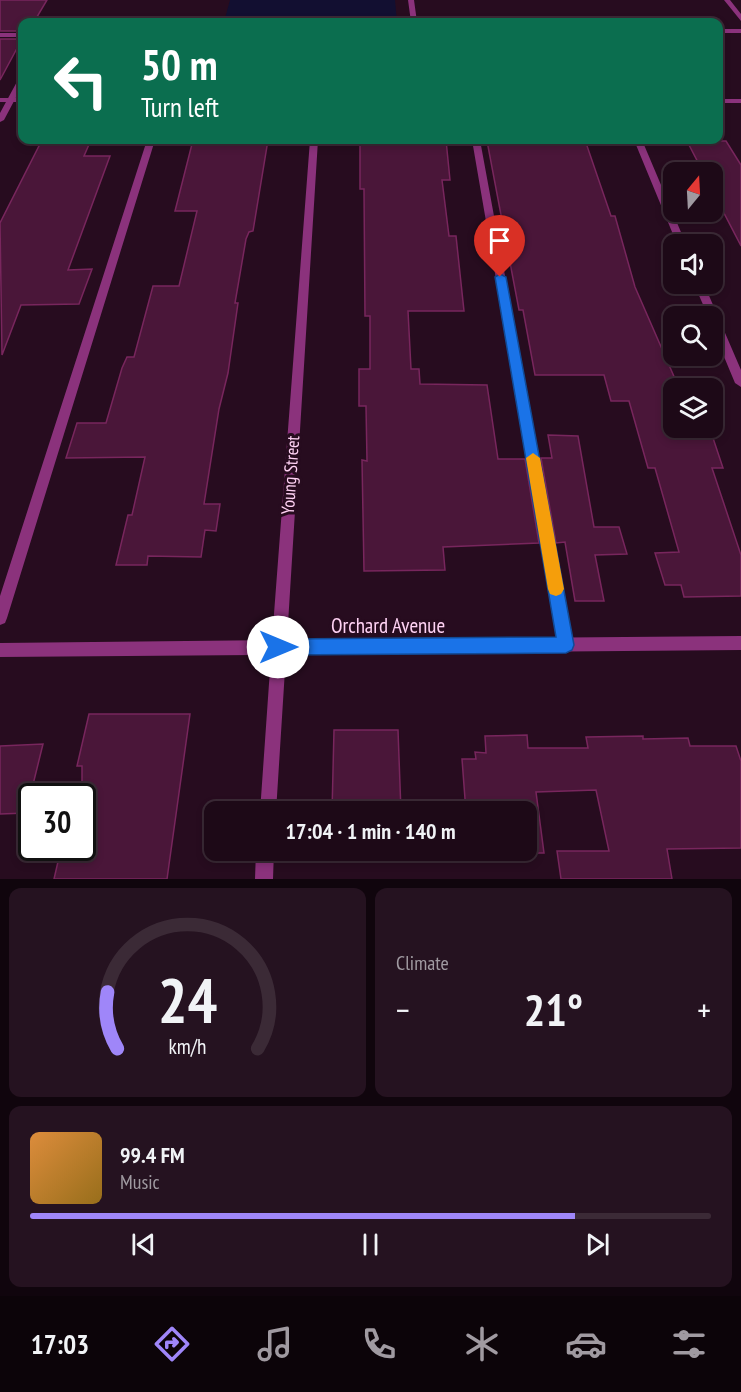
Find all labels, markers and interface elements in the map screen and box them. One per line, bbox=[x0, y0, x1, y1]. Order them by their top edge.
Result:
text: 50 m bbox=[141, 37, 218, 92]
icon: left bbox=[42, 42, 120, 120]
text: Turn left bbox=[141, 90, 219, 124]
north arrow bbox=[663, 162, 723, 222]
map controls bbox=[663, 162, 723, 438]
pin bbox=[474, 215, 525, 277]
icon: arrive bbox=[483, 224, 516, 257]
button: sound bbox=[663, 234, 723, 294]
button: search bbox=[663, 306, 723, 366]
button: layers bbox=[663, 378, 723, 438]
street label: Young Street bbox=[276, 435, 304, 515]
street label: Orchard Avenue bbox=[331, 612, 445, 639]
position arrow bbox=[246, 615, 310, 679]
speed limit sign: 30 bbox=[18, 783, 96, 861]
text: 17:04 · 1 min · 140 m bbox=[285, 817, 456, 845]
text: Climate bbox=[396, 950, 449, 976]
text: 24 bbox=[158, 959, 217, 1040]
text: 21° bbox=[524, 980, 583, 1038]
text: − bbox=[396, 988, 410, 1031]
text: + bbox=[697, 988, 711, 1031]
text: km/h bbox=[168, 1033, 207, 1061]
text: 99.4 FM bbox=[120, 1141, 185, 1169]
text: Music bbox=[120, 1169, 160, 1195]
icon: previous bbox=[127, 1228, 160, 1261]
icon: pause bbox=[354, 1228, 387, 1261]
icon: next bbox=[581, 1228, 614, 1261]
icon: directions bbox=[151, 1323, 193, 1365]
icon: music bbox=[254, 1323, 296, 1365]
icon: phone bbox=[358, 1323, 400, 1365]
icon: climate bbox=[461, 1323, 503, 1365]
icon: car bbox=[565, 1323, 607, 1365]
icon: filters bbox=[668, 1323, 710, 1365]
text: 17:03 bbox=[31, 1327, 89, 1361]

